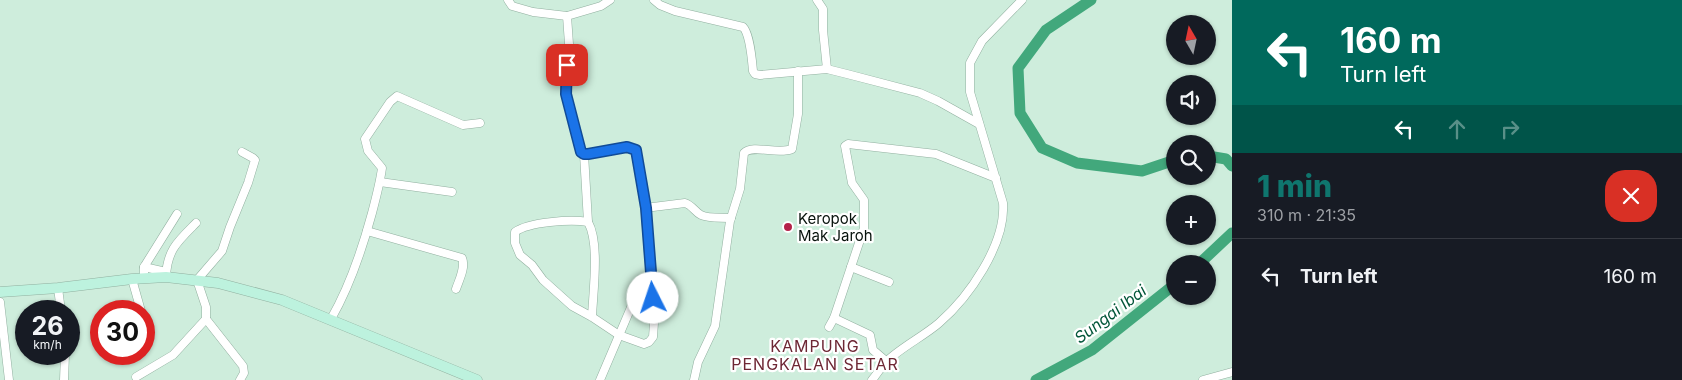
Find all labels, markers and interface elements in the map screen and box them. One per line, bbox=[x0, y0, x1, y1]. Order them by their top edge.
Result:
north arrow bbox=[1166, 15, 1216, 65]
map controls bbox=[1166, 15, 1216, 305]
text: 160 m bbox=[1340, 19, 1442, 61]
icon: left bbox=[1257, 20, 1322, 85]
pin bbox=[546, 44, 588, 86]
icon: arrive bbox=[553, 51, 581, 79]
text: Turn left bbox=[1340, 61, 1426, 87]
button: sound bbox=[1166, 75, 1216, 125]
icon: left bbox=[1390, 115, 1418, 143]
icon: ahead bbox=[1443, 115, 1471, 143]
icon: right bbox=[1496, 115, 1524, 143]
button: search bbox=[1166, 135, 1216, 185]
text: 1 min bbox=[1257, 168, 1332, 204]
button: close bbox=[1605, 170, 1657, 222]
button: + bbox=[1166, 195, 1216, 245]
text: 310 m · 21:35 bbox=[1257, 205, 1356, 225]
place label: Keropok Mak Jaroh bbox=[798, 209, 873, 245]
marker: Keropok Mak Jaroh bbox=[782, 221, 794, 233]
button: − bbox=[1166, 255, 1216, 305]
icon: left bbox=[1257, 262, 1285, 290]
text: Turn left bbox=[1300, 265, 1378, 288]
text: 160 m bbox=[1604, 265, 1657, 288]
position arrow bbox=[626, 271, 678, 323]
water label: Sungai Ibai bbox=[1070, 280, 1151, 348]
speed limit sign: 30 bbox=[90, 300, 155, 365]
text: 26 bbox=[32, 311, 63, 341]
district label: KAMPUNG PENGKALAN SETAR bbox=[731, 336, 899, 374]
text: km/h bbox=[33, 337, 62, 352]

